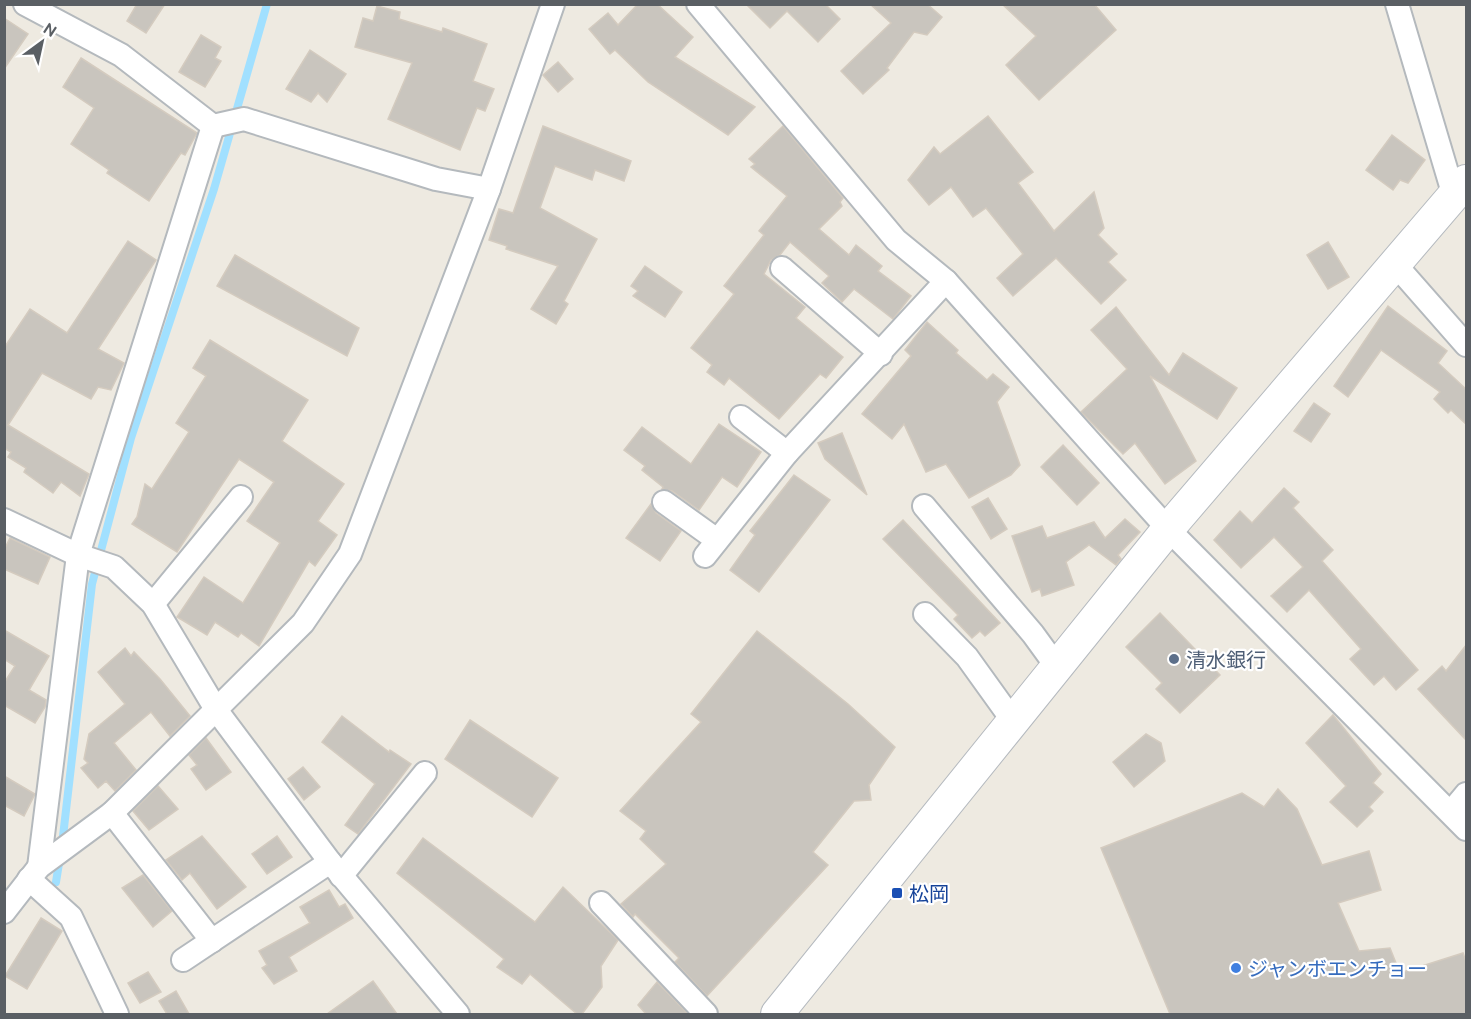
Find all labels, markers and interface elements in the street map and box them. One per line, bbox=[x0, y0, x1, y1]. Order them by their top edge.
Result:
north arrow bbox=[12, 12, 72, 72]
text: N bbox=[40, 19, 60, 40]
place label: 清水銀行 bbox=[1186, 648, 1266, 671]
marker: 清水銀行 bbox=[1167, 652, 1181, 666]
place label: 松岡 bbox=[909, 882, 949, 905]
marker: 松岡 bbox=[890, 886, 904, 900]
place label: ジャンボエンチョー bbox=[1248, 957, 1427, 980]
marker: ジャンボエンチョー bbox=[1229, 961, 1243, 975]

